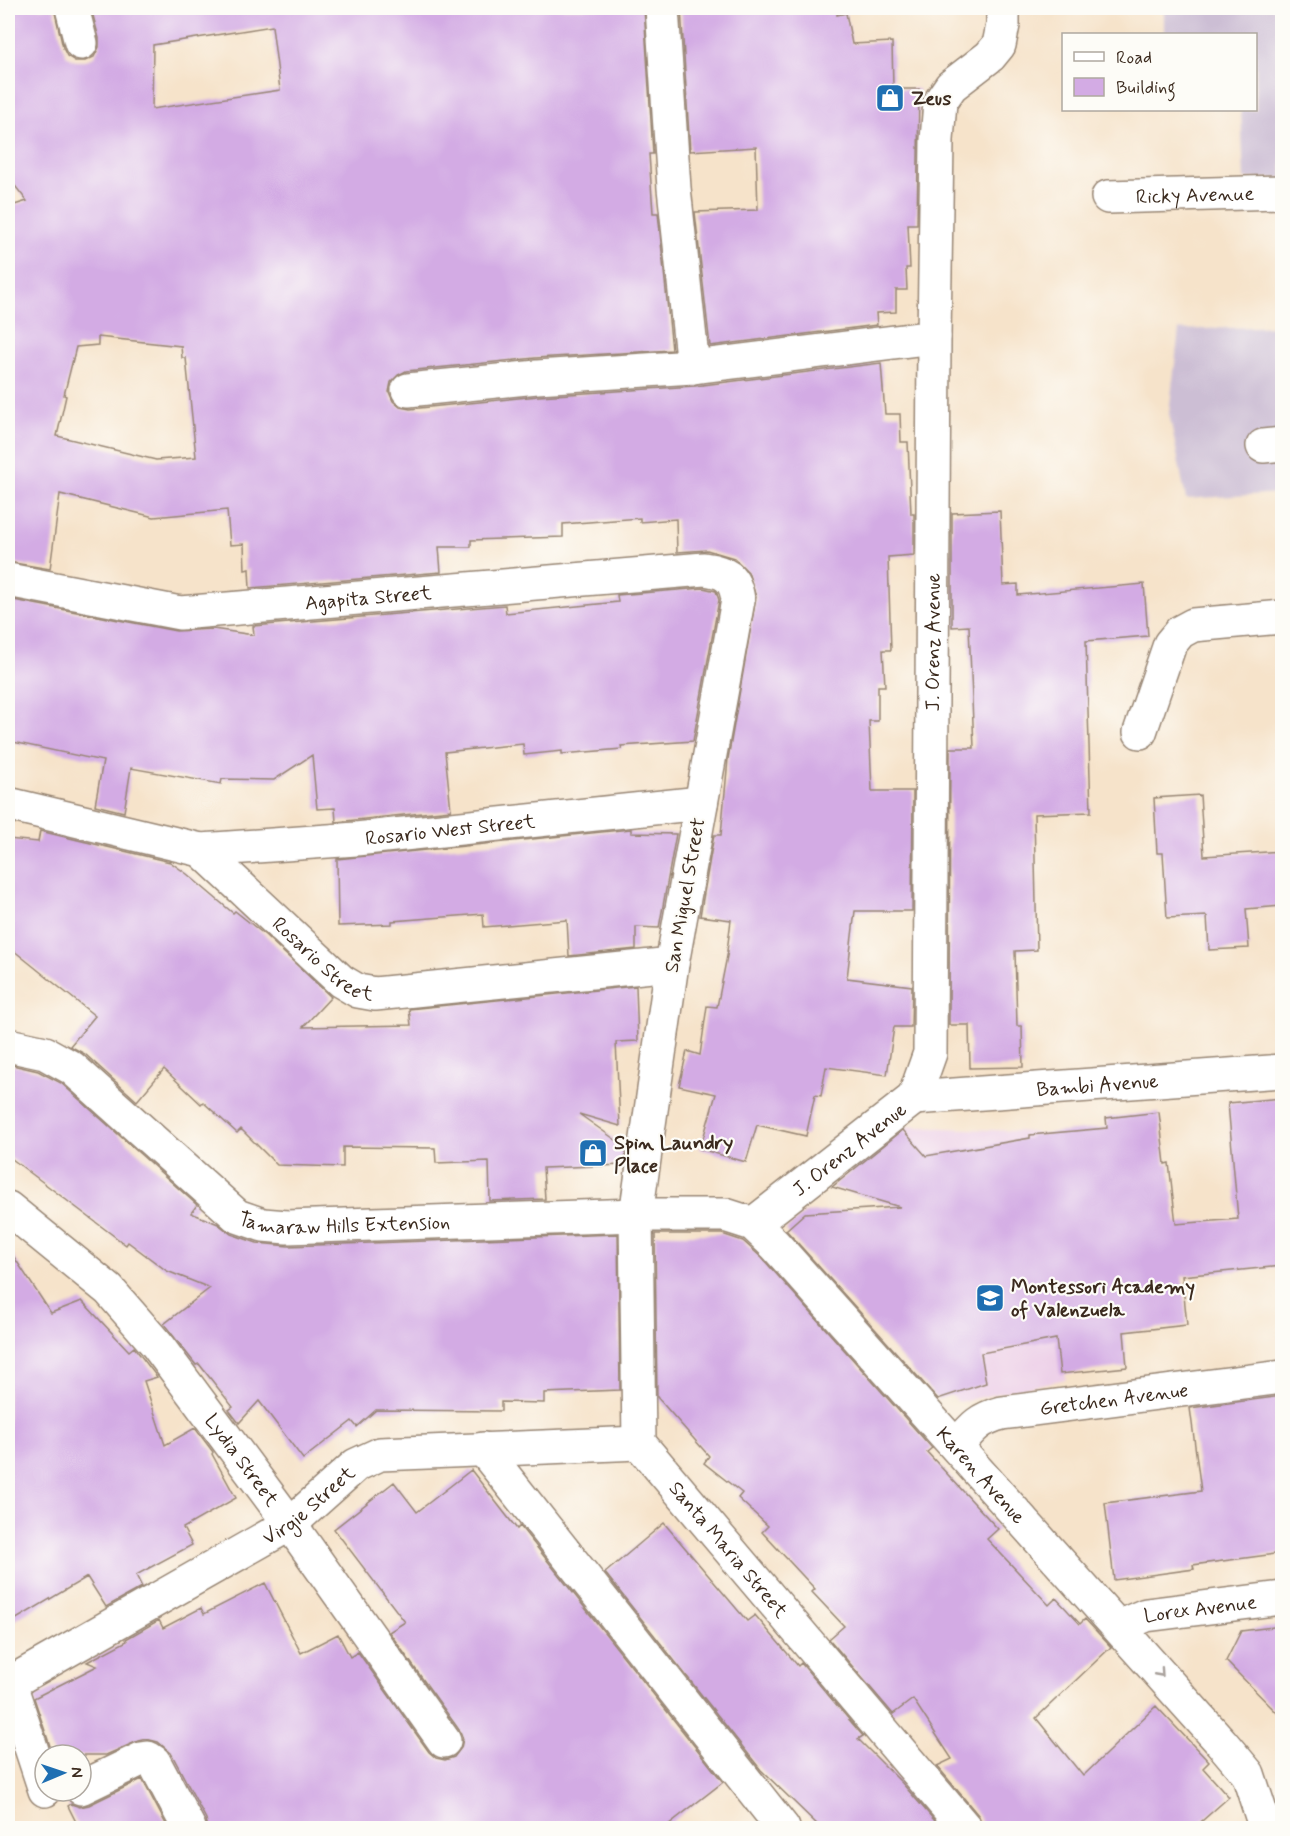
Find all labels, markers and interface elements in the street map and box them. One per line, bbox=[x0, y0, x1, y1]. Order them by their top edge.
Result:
legend bbox=[1062, 33, 1257, 111]
text: Road bbox=[1116, 46, 1152, 70]
text: Building bbox=[1116, 76, 1176, 102]
shop icon: Zeus bbox=[874, 82, 906, 114]
place label: Zeus bbox=[911, 86, 951, 113]
street label: Ricky Avenue bbox=[1135, 181, 1255, 211]
street label: J. Orenz Avenue bbox=[920, 573, 948, 711]
street label: Agapita Street bbox=[304, 580, 433, 617]
street label: Rosario West Street bbox=[364, 808, 537, 853]
street label: San Miguel Street bbox=[659, 816, 712, 975]
street label: Rosario Street bbox=[266, 911, 375, 1008]
street label: Bambi Avenue bbox=[1036, 1068, 1160, 1104]
street label: J. Orenz Avenue bbox=[787, 1097, 913, 1203]
place label: Spin Laundry Place bbox=[614, 1130, 733, 1180]
shop icon: Spin Laundry Place bbox=[577, 1137, 609, 1169]
street label: Tamaraw Hills Extension bbox=[234, 1205, 451, 1242]
place label: Montessori Academy of Valenzuela bbox=[1011, 1274, 1195, 1324]
school or university icon: Montessori Academy of Valenzuela bbox=[974, 1282, 1006, 1314]
street label: Gretchen Avenue bbox=[1038, 1377, 1190, 1423]
street label: Lydia Street bbox=[198, 1409, 285, 1513]
street label: Karen Avenue bbox=[929, 1421, 1031, 1530]
street label: Virgie Street bbox=[258, 1460, 362, 1552]
street label: Santa Maria Street bbox=[662, 1476, 794, 1625]
street label: Lorex Avenue bbox=[1142, 1589, 1258, 1630]
one-way arrow bbox=[1153, 1667, 1164, 1677]
north arrow bbox=[33, 1743, 93, 1803]
text: N bbox=[66, 1767, 87, 1778]

